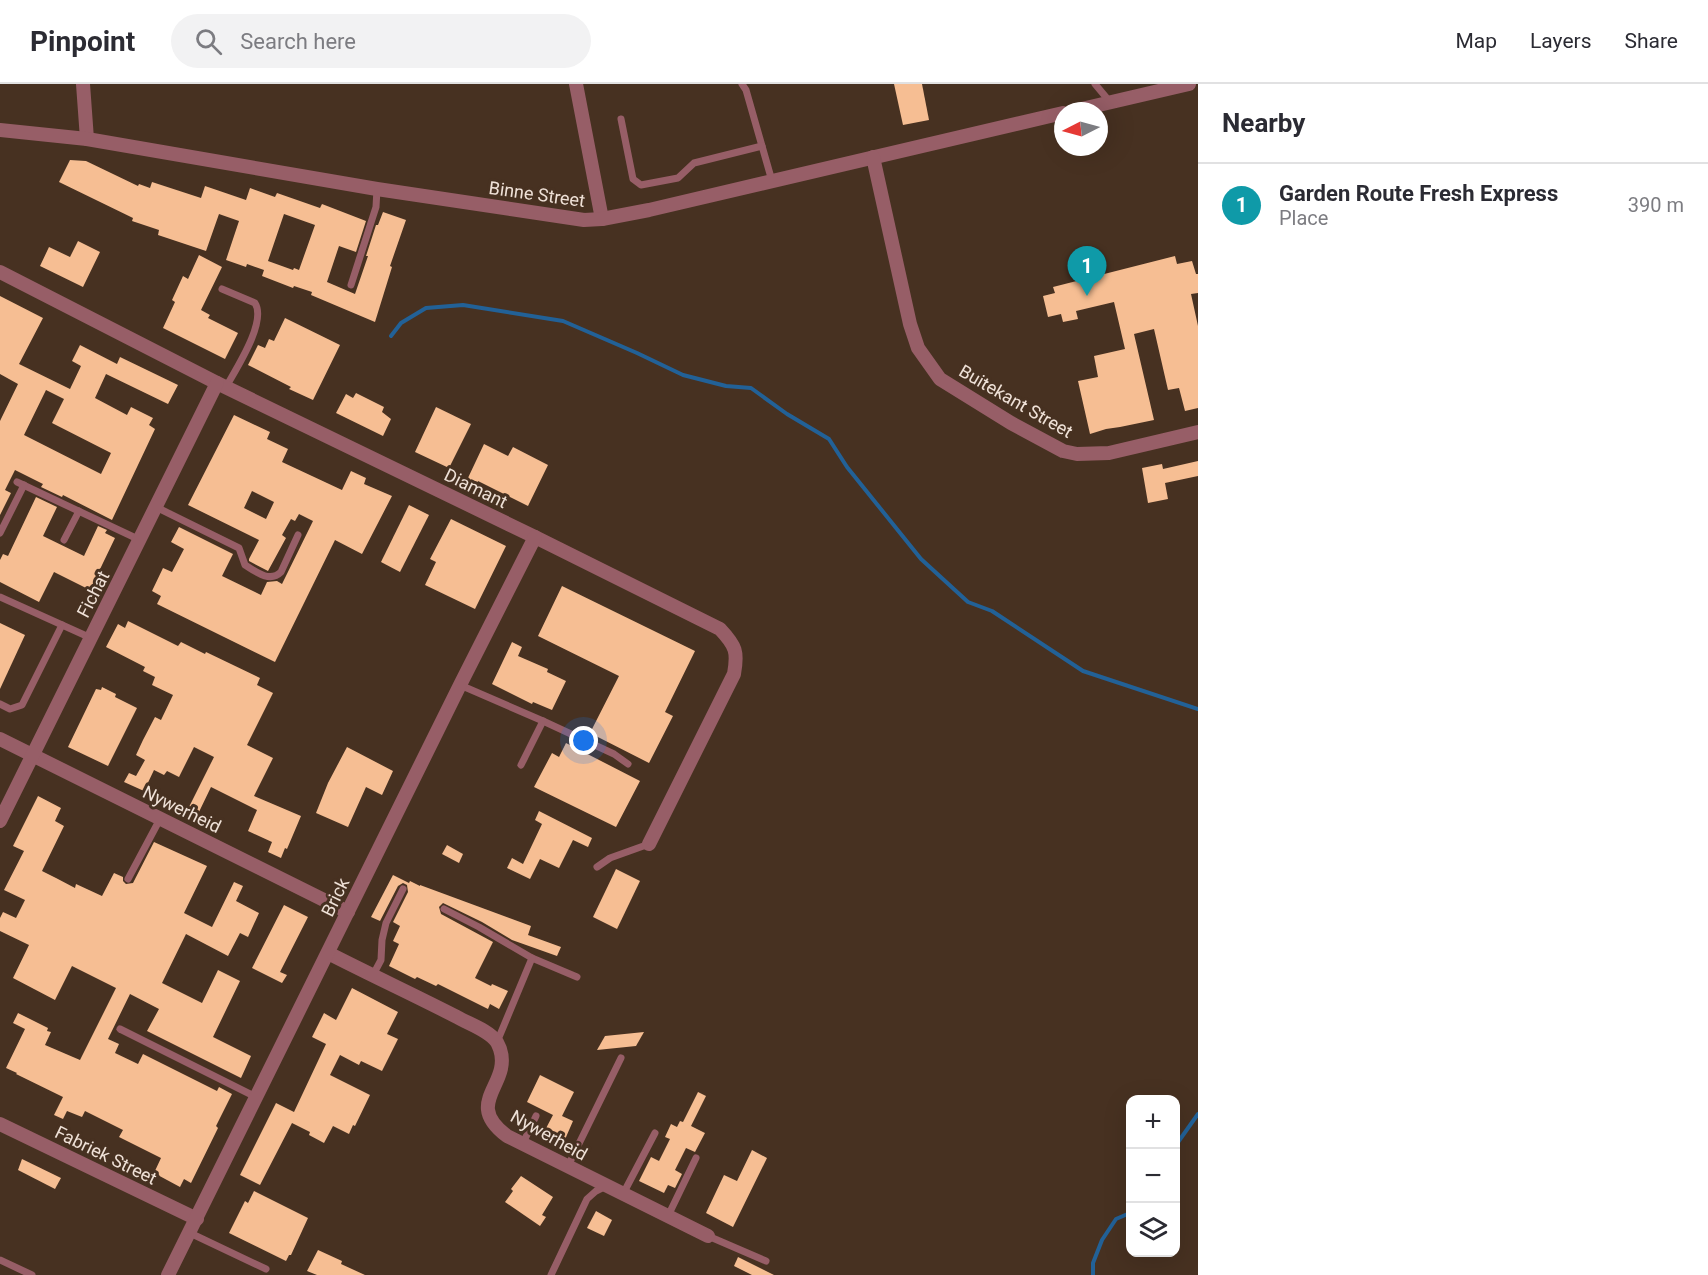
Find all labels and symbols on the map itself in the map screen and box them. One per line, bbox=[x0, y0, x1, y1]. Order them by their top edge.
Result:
north arrow bbox=[1054, 102, 1108, 156]
street label: Binne Street bbox=[488, 177, 587, 211]
pin: 1 bbox=[1068, 246, 1106, 296]
street label: Buitekant Street bbox=[955, 360, 1077, 442]
street label: Diamant bbox=[441, 464, 511, 512]
street label: Fichat bbox=[72, 567, 114, 621]
your location bbox=[569, 726, 598, 755]
street label: Nywerheid bbox=[139, 781, 225, 837]
street label: Brick bbox=[317, 874, 354, 920]
street label: Nywerheid bbox=[507, 1105, 591, 1165]
street label: Fabriek Street bbox=[52, 1121, 160, 1189]

